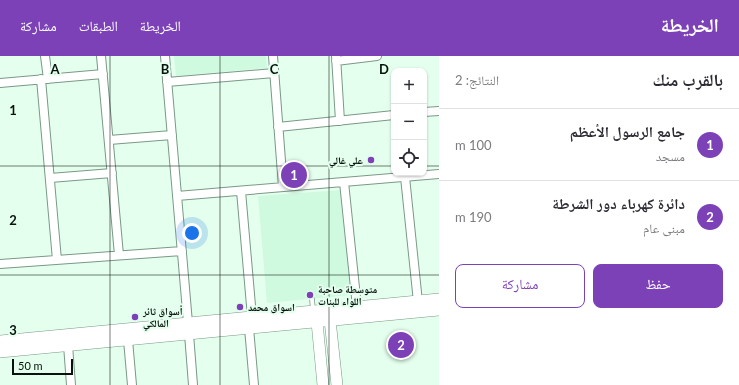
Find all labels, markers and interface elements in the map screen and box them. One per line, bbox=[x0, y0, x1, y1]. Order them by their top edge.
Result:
text: الخريطة bbox=[661, 13, 719, 36]
text: مشاركة bbox=[20, 17, 57, 34]
text: الطبقات bbox=[79, 17, 118, 34]
text: الخريطة bbox=[140, 17, 181, 34]
text: A bbox=[49, 61, 60, 77]
text: B bbox=[161, 61, 170, 77]
text: C bbox=[270, 61, 279, 77]
text: D bbox=[379, 61, 389, 77]
map controls bbox=[391, 68, 427, 176]
button: + bbox=[391, 68, 427, 104]
text: بالقرب منك bbox=[653, 69, 723, 90]
text: النتائج: 2 bbox=[455, 72, 499, 88]
text: 1 bbox=[9, 102, 17, 118]
button: − bbox=[391, 104, 427, 140]
text: جامع الرسول الأعظم bbox=[570, 122, 685, 140]
text: 100 m bbox=[455, 137, 492, 153]
text: 1 bbox=[706, 137, 714, 153]
button: locate bbox=[391, 140, 427, 176]
text: مسجد bbox=[656, 148, 685, 164]
place label: علي غالي bbox=[329, 154, 363, 168]
marker: علي غالي bbox=[366, 155, 376, 165]
pin: 1 bbox=[281, 160, 307, 190]
text: دائرة كهرباء دور الشرطة bbox=[552, 194, 685, 212]
text: 190 m bbox=[455, 209, 492, 225]
text: 2 bbox=[706, 209, 714, 225]
text: 2 bbox=[9, 212, 17, 228]
text: مبنى عام bbox=[643, 220, 685, 236]
your location bbox=[182, 223, 202, 243]
button: مشاركة bbox=[455, 264, 585, 308]
button: حفظ bbox=[593, 264, 723, 308]
place label: متوسطة صاحبة اللواء للبنات bbox=[318, 283, 378, 308]
marker: متوسطة صاحبة اللواء للبنات bbox=[305, 290, 315, 300]
place label: اسواق محمد bbox=[248, 301, 295, 314]
marker: اسواق محمد bbox=[235, 302, 245, 312]
place label: أسواق ثائر المالكي bbox=[142, 305, 183, 331]
marker: أسواق ثائر المالكي bbox=[130, 312, 140, 322]
text: 3 bbox=[9, 322, 17, 338]
pin: 2 bbox=[388, 330, 414, 360]
scale bar bbox=[12, 357, 73, 376]
text: 50 m bbox=[18, 359, 43, 372]

